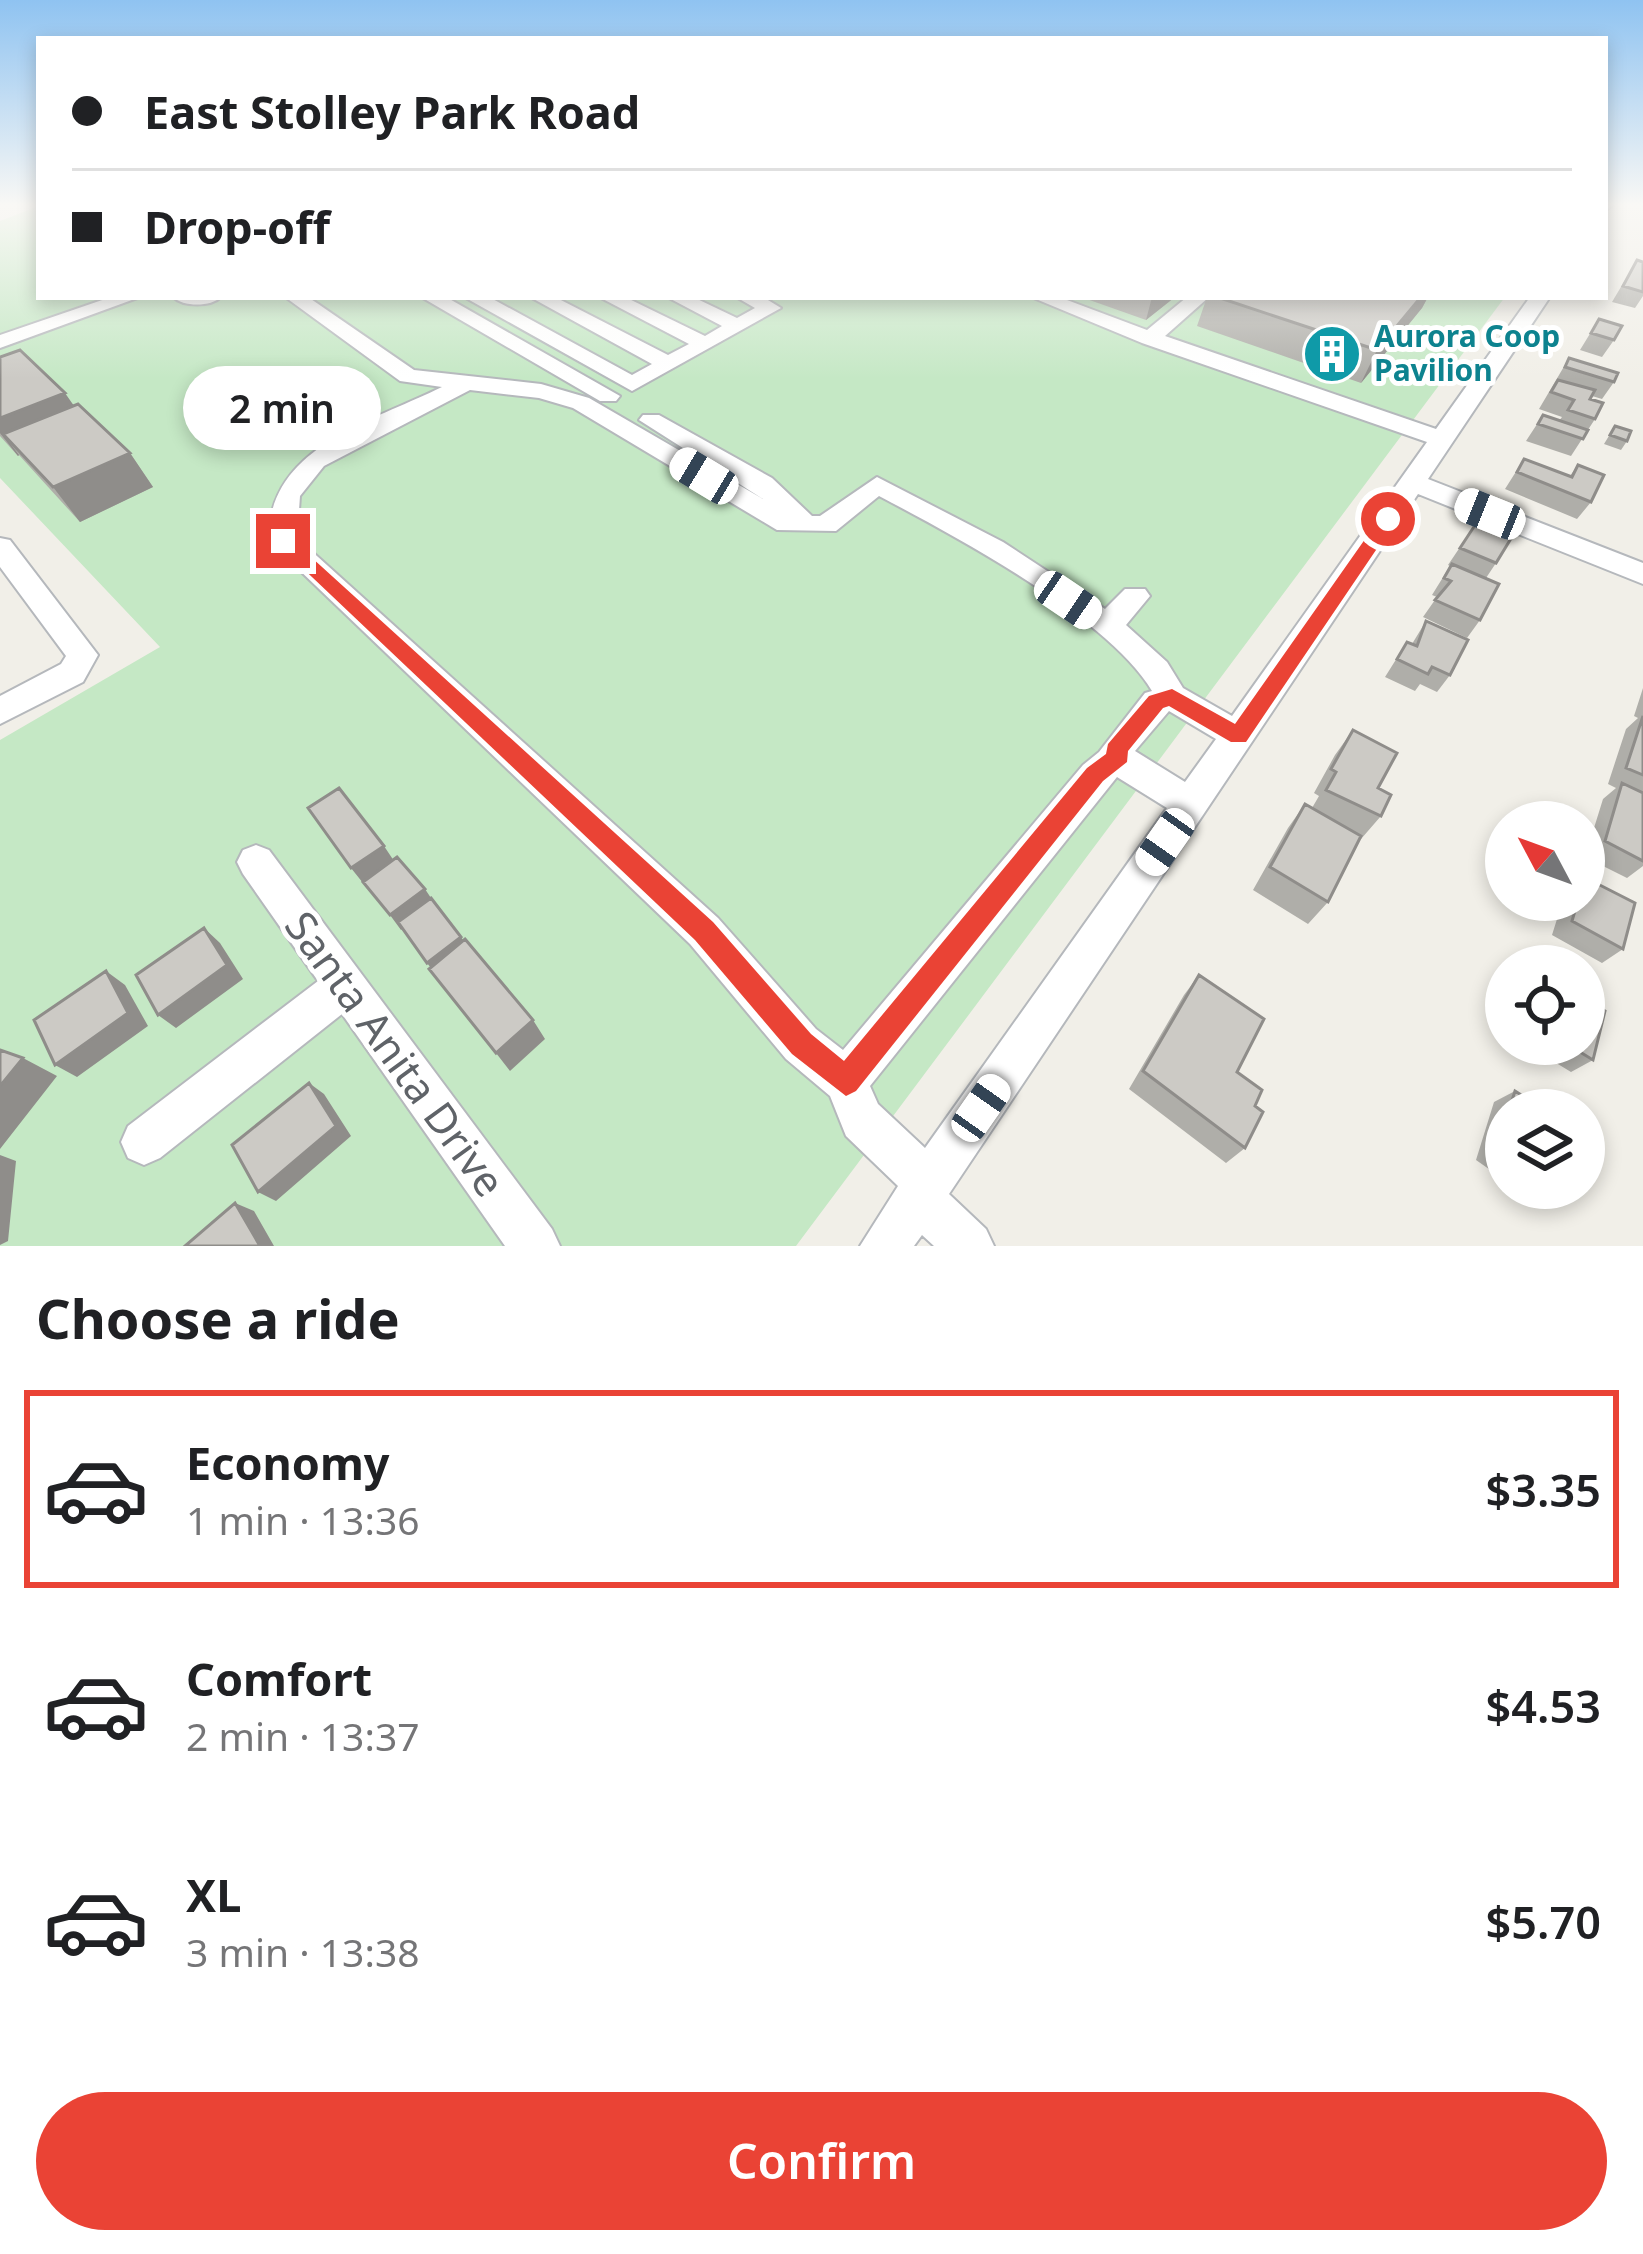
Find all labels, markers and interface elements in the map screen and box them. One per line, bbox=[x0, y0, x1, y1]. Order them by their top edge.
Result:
text: East Stolley Park Road bbox=[144, 81, 640, 142]
text: Drop-off bbox=[144, 196, 330, 257]
place label: Aurora Coop Pavilion bbox=[1374, 315, 1560, 390]
building icon: Aurora Coop Pavilion bbox=[1301, 323, 1363, 385]
callout: 2 min bbox=[184, 367, 382, 451]
text: 2 min bbox=[229, 381, 335, 434]
car bbox=[664, 442, 744, 510]
car bbox=[1450, 484, 1530, 544]
route start bbox=[1361, 492, 1415, 546]
route end bbox=[256, 514, 310, 568]
car bbox=[1028, 565, 1108, 635]
north arrow bbox=[1485, 801, 1605, 921]
map controls bbox=[1485, 801, 1605, 1209]
car bbox=[1130, 802, 1200, 882]
street label: Santa Anita Drive bbox=[273, 899, 519, 1207]
button: locate bbox=[1485, 945, 1605, 1065]
car bbox=[946, 1068, 1016, 1148]
button: layers bbox=[1485, 1089, 1605, 1209]
text: Choose a ride bbox=[36, 1281, 400, 1355]
text: Economy bbox=[186, 1432, 390, 1493]
icon: car bbox=[42, 1435, 150, 1543]
text: $3.35 bbox=[1486, 1459, 1601, 1520]
text: 1 min · 13:36 bbox=[186, 1493, 420, 1546]
text: Comfort bbox=[186, 1648, 372, 1709]
icon: car bbox=[42, 1651, 150, 1759]
text: $4.53 bbox=[1486, 1675, 1601, 1736]
text: 2 min · 13:37 bbox=[186, 1709, 420, 1762]
text: XL bbox=[186, 1864, 241, 1925]
icon: car bbox=[42, 1867, 150, 1975]
text: $5.70 bbox=[1486, 1891, 1601, 1952]
text: 3 min · 13:38 bbox=[186, 1925, 420, 1978]
button: Confirm bbox=[36, 2092, 1607, 2230]

